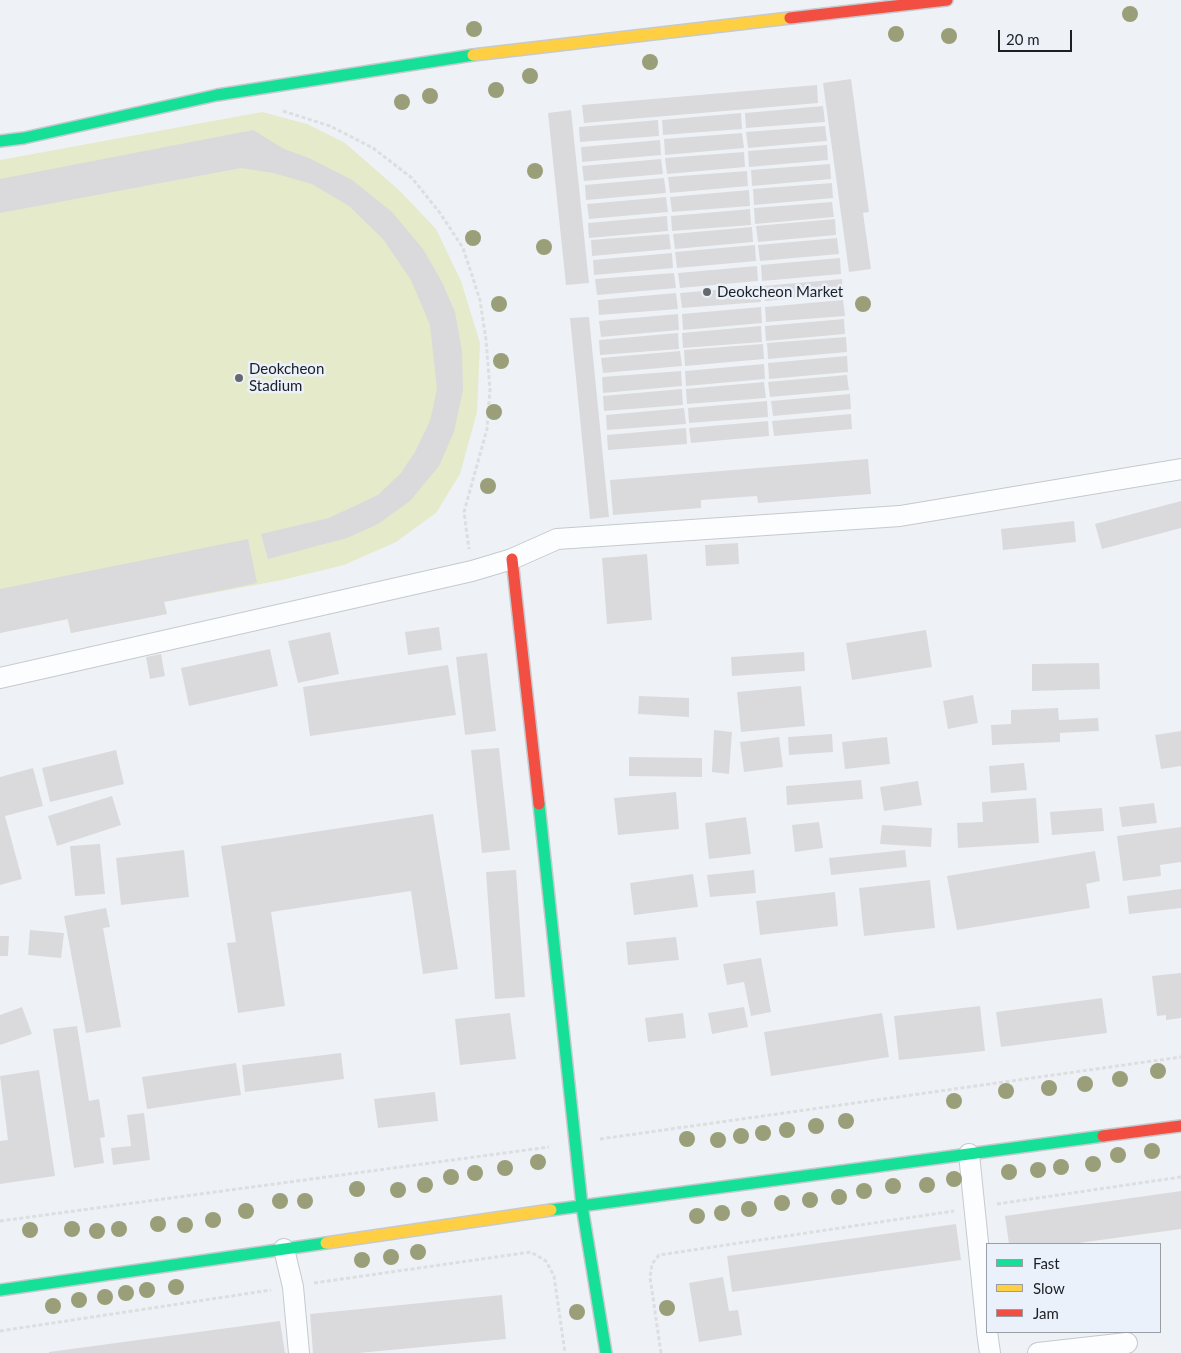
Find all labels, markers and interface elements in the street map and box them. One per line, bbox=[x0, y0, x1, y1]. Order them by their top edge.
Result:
scale bar bbox=[1001, 20, 1075, 52]
text: 20 m bbox=[1006, 30, 1040, 48]
place label: Deokcheon Market bbox=[717, 283, 843, 301]
marker: Deokcheon Market bbox=[701, 286, 713, 298]
place label: Deokcheon Stadium bbox=[249, 360, 324, 395]
marker: Deokcheon Stadium bbox=[233, 372, 245, 384]
legend bbox=[986, 1243, 1161, 1333]
text: Fast bbox=[1033, 1254, 1060, 1272]
text: Slow bbox=[1033, 1279, 1065, 1297]
text: Jam bbox=[1033, 1304, 1059, 1322]

